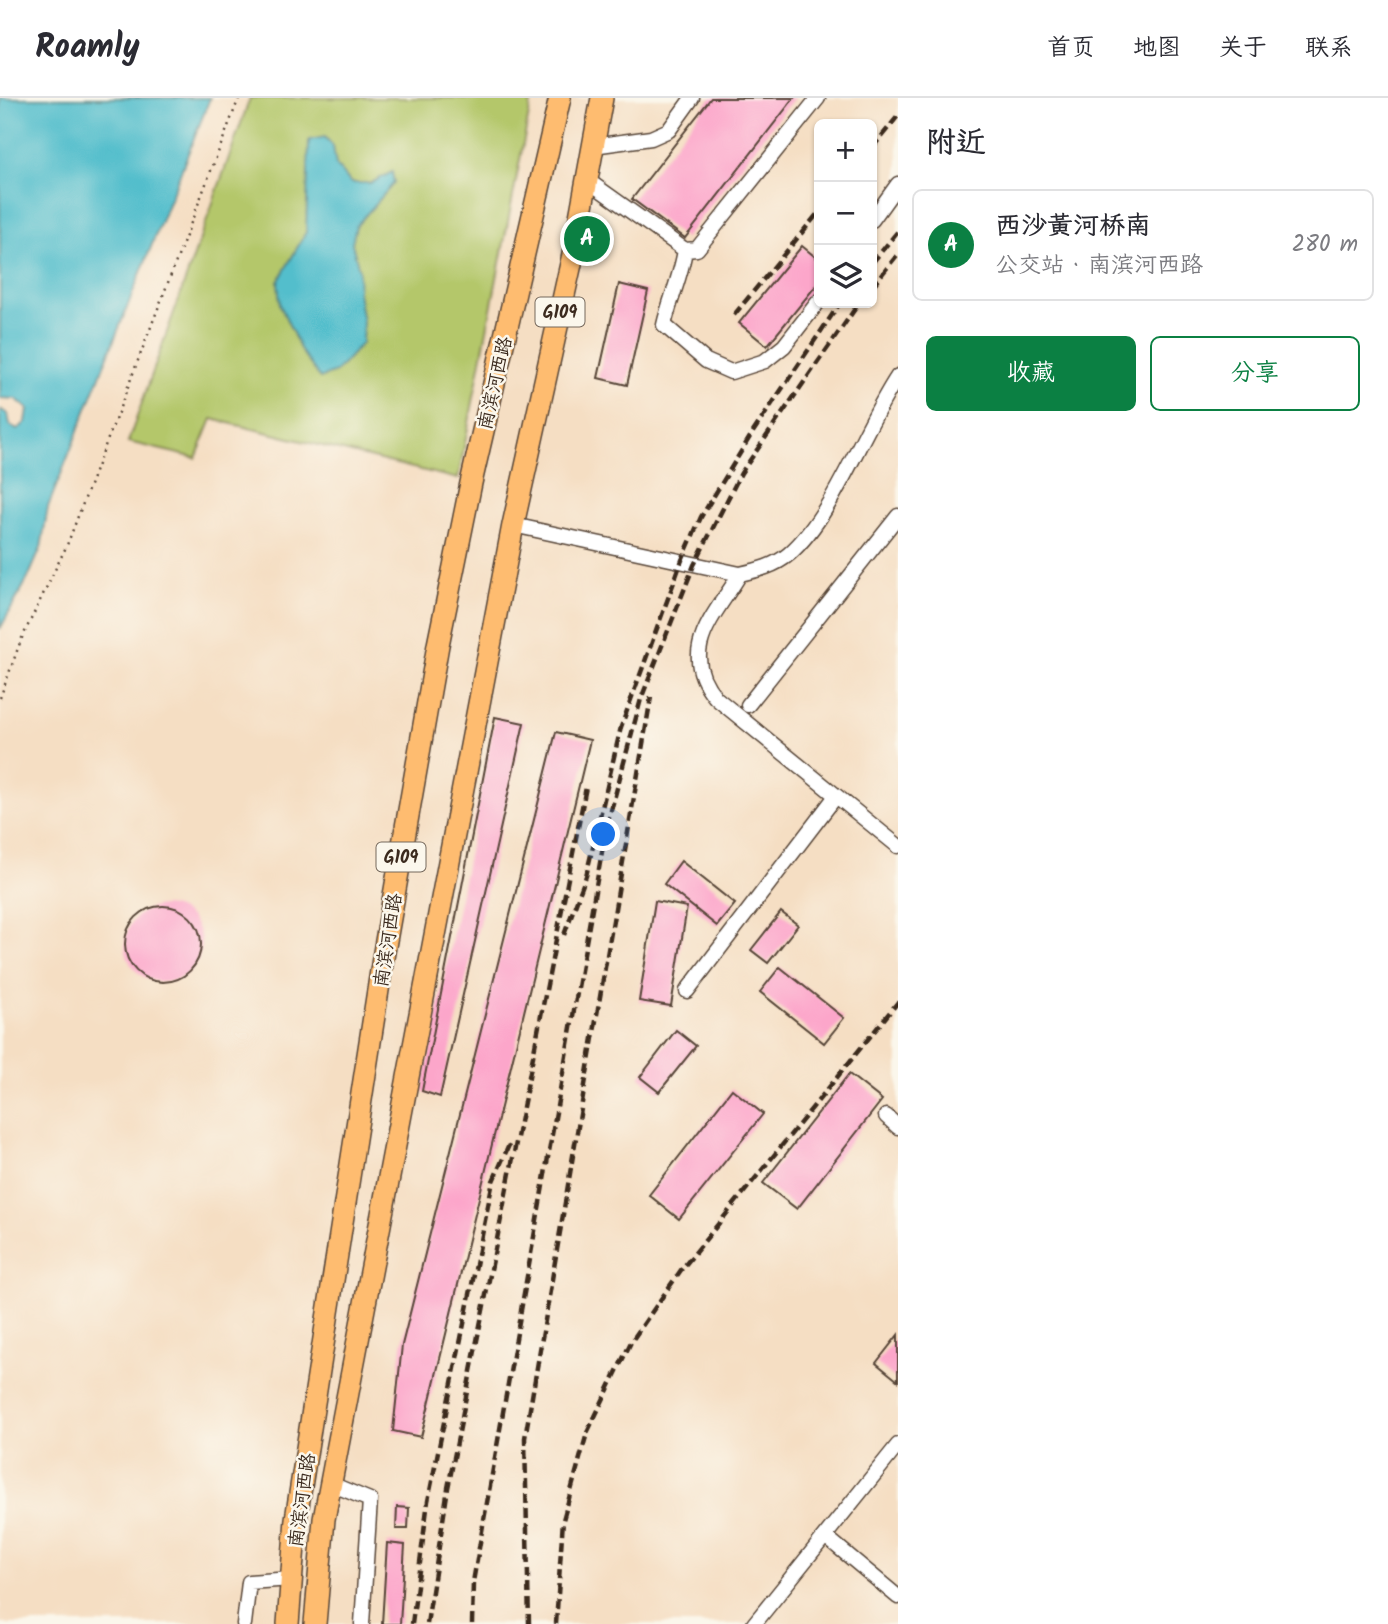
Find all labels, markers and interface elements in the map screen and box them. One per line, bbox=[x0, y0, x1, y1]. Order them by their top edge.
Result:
text: Roamly bbox=[35, 22, 140, 75]
text: 首页 bbox=[1047, 29, 1095, 68]
text: 地图 bbox=[1133, 29, 1181, 68]
text: 关于 bbox=[1219, 29, 1267, 68]
text: 联系 bbox=[1305, 29, 1353, 68]
map controls bbox=[814, 119, 877, 308]
button: + bbox=[814, 119, 877, 182]
text: 附近 bbox=[926, 120, 986, 168]
button: − bbox=[814, 182, 877, 245]
text: 西沙黄河桥南 bbox=[995, 206, 1151, 248]
pin: A bbox=[564, 213, 610, 265]
text: A bbox=[944, 227, 958, 263]
text: 280 m bbox=[1292, 227, 1358, 263]
button: layers bbox=[814, 245, 877, 308]
text: 公交站 · 南滨河西路 bbox=[995, 248, 1203, 284]
road number: G109 bbox=[536, 298, 584, 327]
street label: 南滨河西路 bbox=[471, 334, 521, 433]
button: 收藏 bbox=[926, 336, 1136, 411]
button: 分享 bbox=[1150, 336, 1360, 411]
your location bbox=[586, 817, 620, 851]
road number: G109 bbox=[376, 842, 426, 872]
street label: 南滨河西路 bbox=[367, 891, 411, 990]
street label: 南滨河西路 bbox=[282, 1451, 324, 1549]

